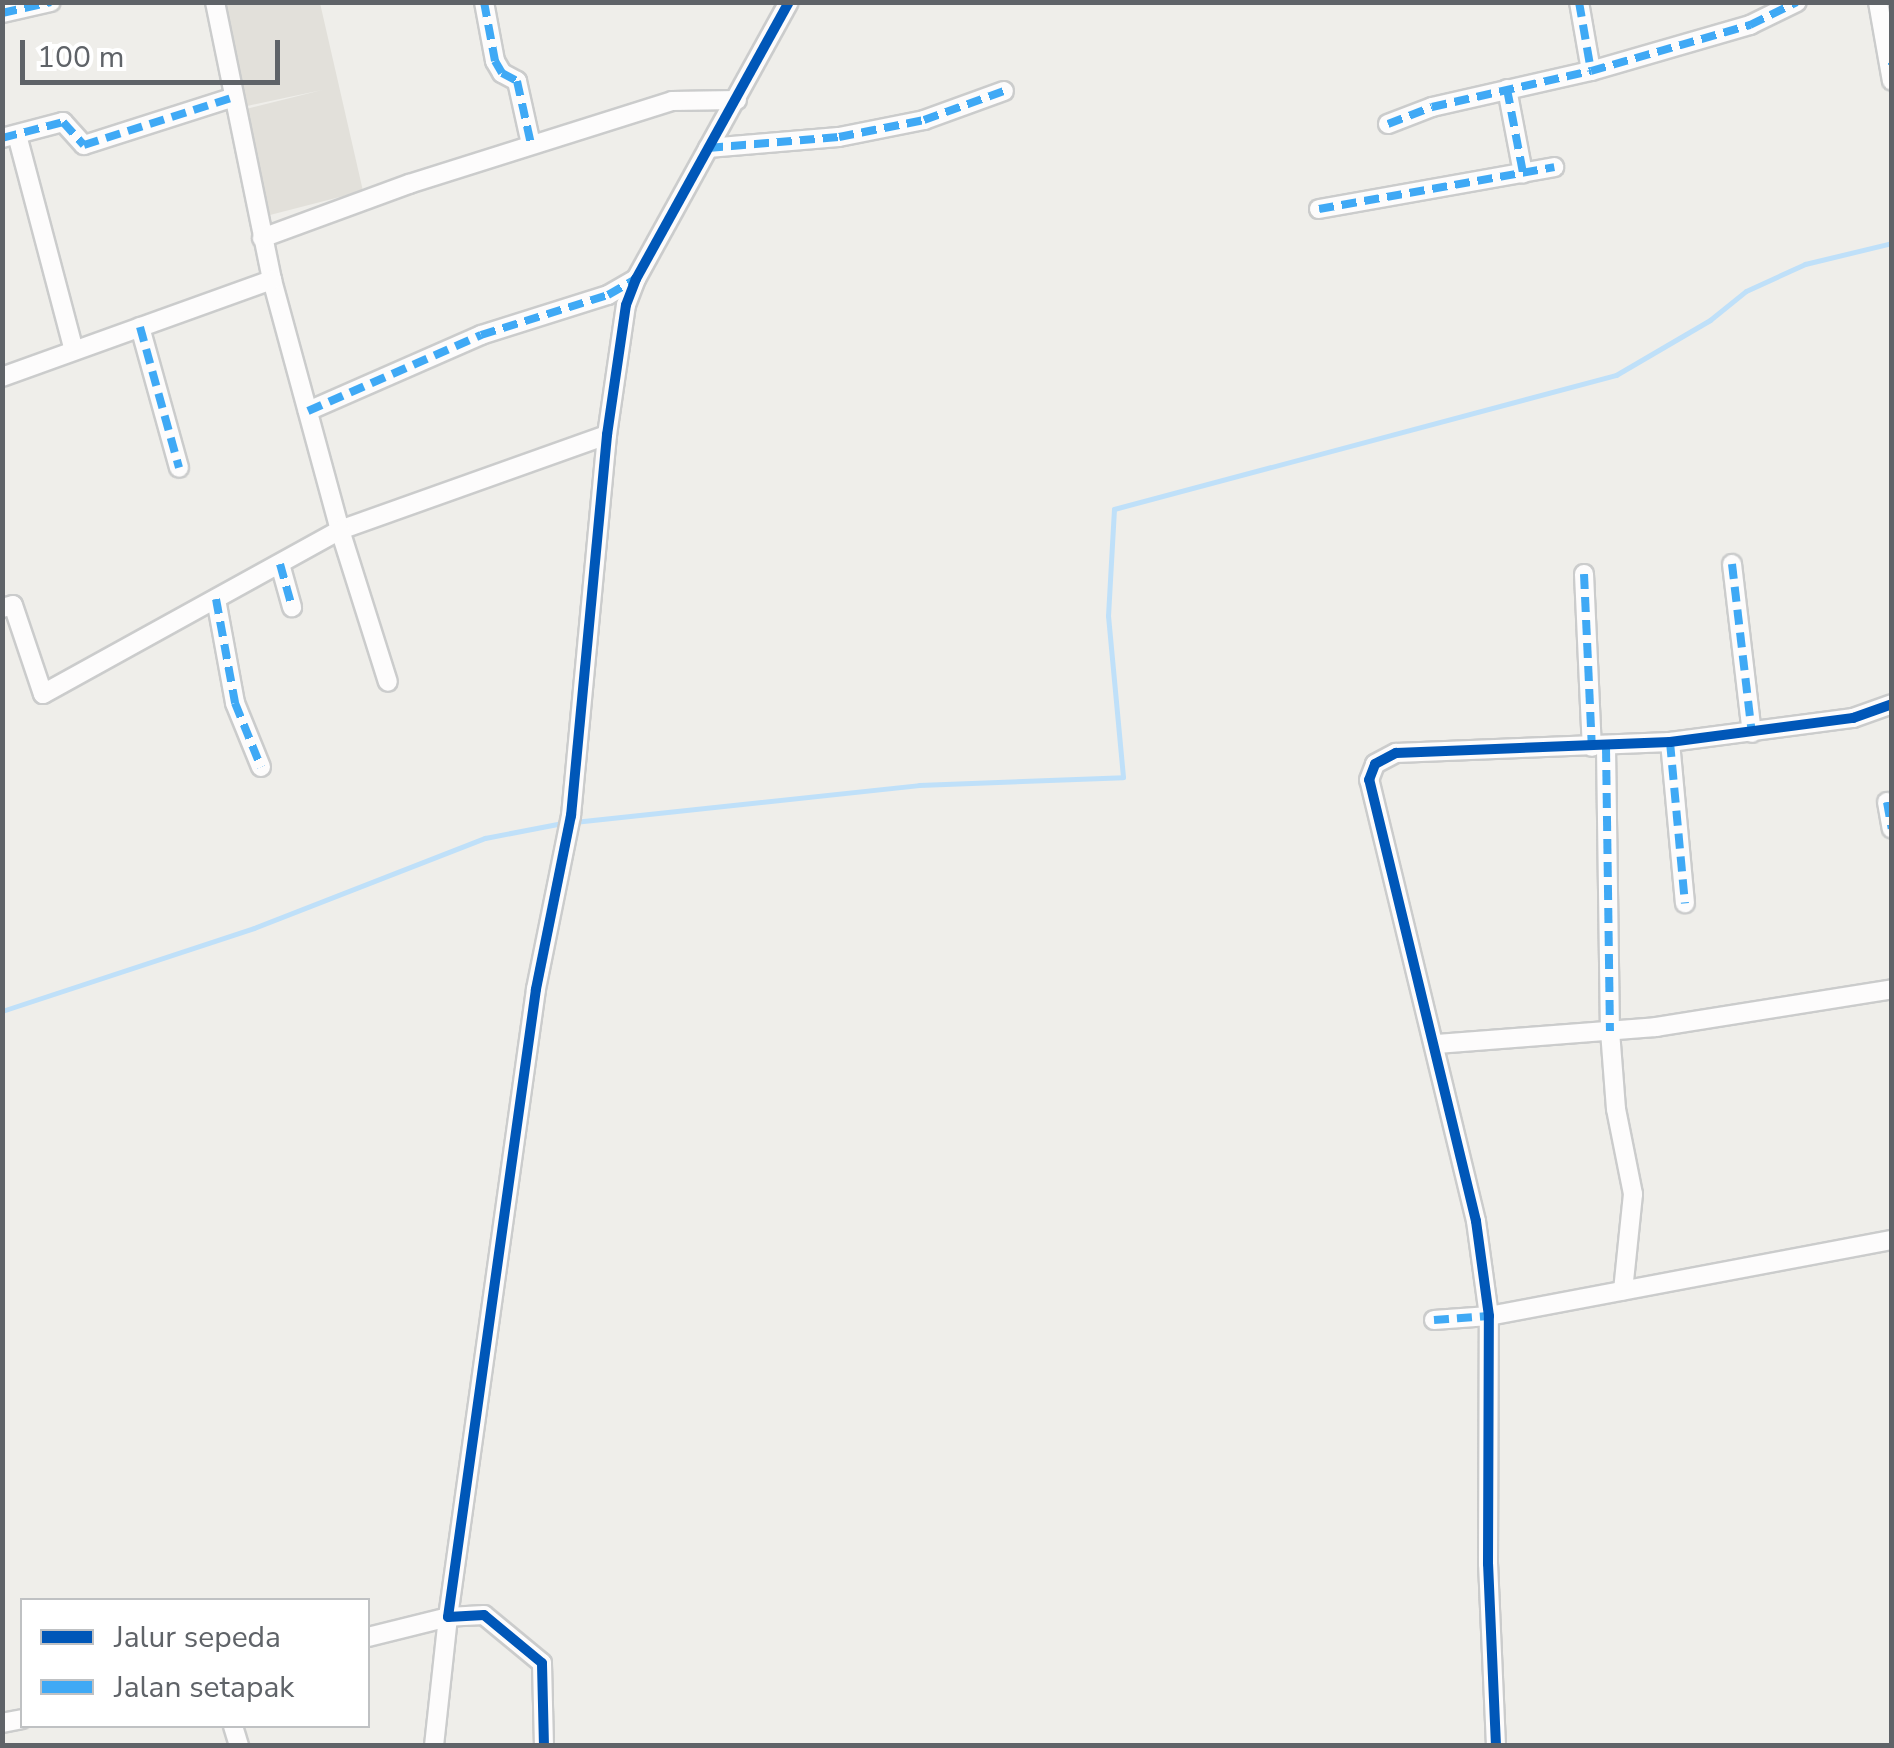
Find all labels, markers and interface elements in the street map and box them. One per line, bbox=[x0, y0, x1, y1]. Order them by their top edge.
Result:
scale bar bbox=[25, 20, 285, 82]
text: 100 m bbox=[37, 37, 124, 78]
legend bbox=[20, 1598, 370, 1728]
text: Jalur sepeda bbox=[114, 1617, 281, 1658]
text: Jalan setapak bbox=[114, 1667, 294, 1708]

